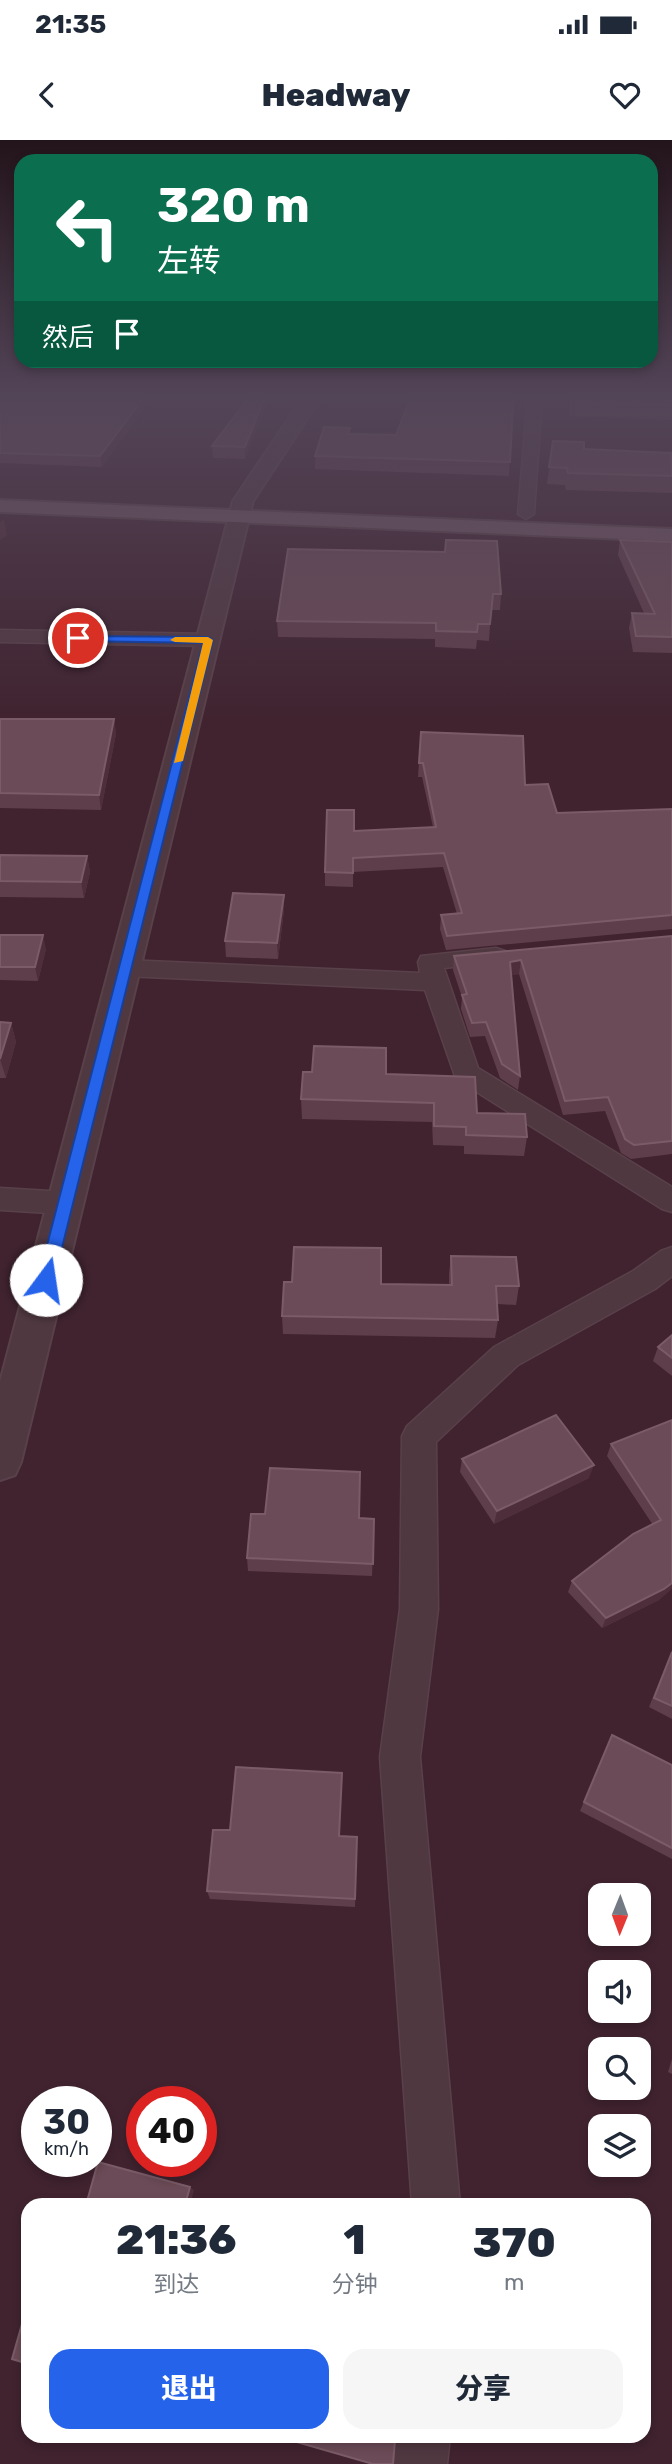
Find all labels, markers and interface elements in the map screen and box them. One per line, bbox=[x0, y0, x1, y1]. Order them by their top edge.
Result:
text: 21:35 bbox=[35, 9, 106, 40]
icon: back bbox=[28, 76, 66, 114]
text: Headway bbox=[261, 76, 411, 114]
icon: heart bbox=[606, 76, 644, 114]
text: 320 m bbox=[157, 176, 310, 234]
icon: left bbox=[42, 182, 133, 273]
text: 左转 bbox=[157, 242, 221, 280]
icon: arrive bbox=[108, 315, 146, 353]
text: 然后 bbox=[42, 322, 94, 353]
pin bbox=[48, 608, 108, 668]
icon: arrive bbox=[59, 619, 97, 657]
position arrow bbox=[9.0, 1243, 83.0, 1317]
north arrow bbox=[588, 1883, 651, 1946]
map controls bbox=[588, 1883, 651, 2177]
button: sound bbox=[588, 1960, 651, 2023]
button: search bbox=[588, 2037, 651, 2100]
speed limit sign: 40 bbox=[126, 2086, 217, 2177]
text: 30 bbox=[43, 2101, 90, 2143]
button: layers bbox=[588, 2114, 651, 2177]
text: km/h bbox=[44, 2138, 89, 2160]
text: 21:36 bbox=[116, 2215, 236, 2265]
text: 1 bbox=[343, 2215, 366, 2265]
text: 370 bbox=[473, 2218, 556, 2268]
text: m bbox=[504, 2268, 525, 2296]
text: 到达 bbox=[153, 2270, 199, 2298]
text: 分钟 bbox=[332, 2270, 378, 2298]
button: 退出 bbox=[49, 2349, 329, 2429]
button: 分享 bbox=[343, 2349, 623, 2429]

